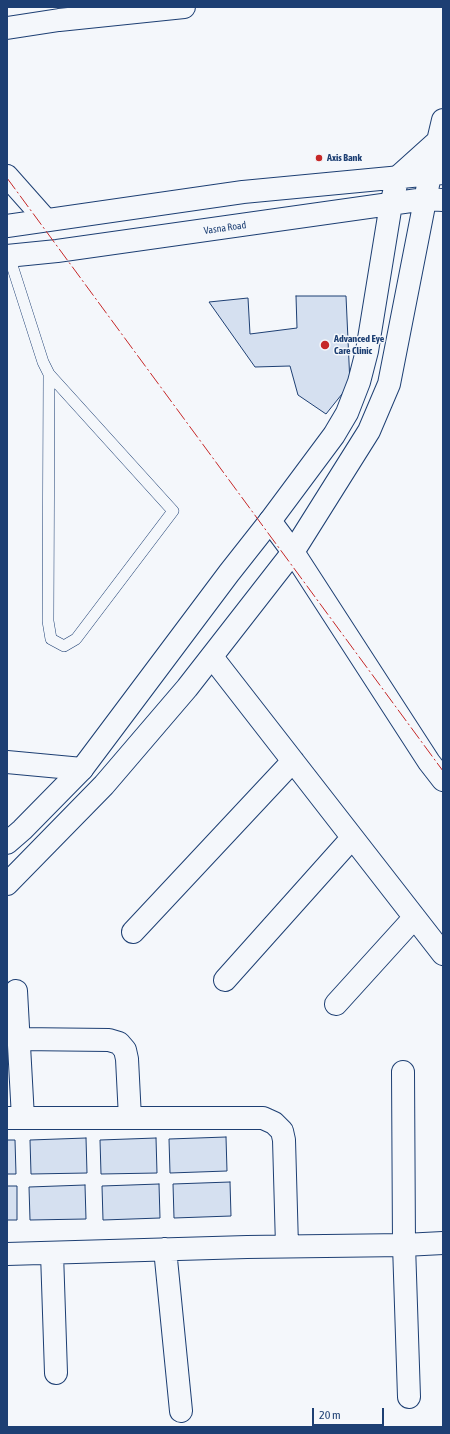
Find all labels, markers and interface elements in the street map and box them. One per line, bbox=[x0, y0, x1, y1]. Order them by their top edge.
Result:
place label: Axis Bank bbox=[327, 152, 362, 164]
marker: Axis Bank bbox=[314, 153, 324, 163]
street label: Vasna Road bbox=[203, 219, 247, 237]
place label: Advanced Eye Care Clinic bbox=[334, 333, 384, 356]
marker: Advanced Eye Care Clinic bbox=[319, 339, 331, 351]
scale bar bbox=[314, 1400, 386, 1426]
text: 20 m bbox=[319, 1408, 341, 1422]

